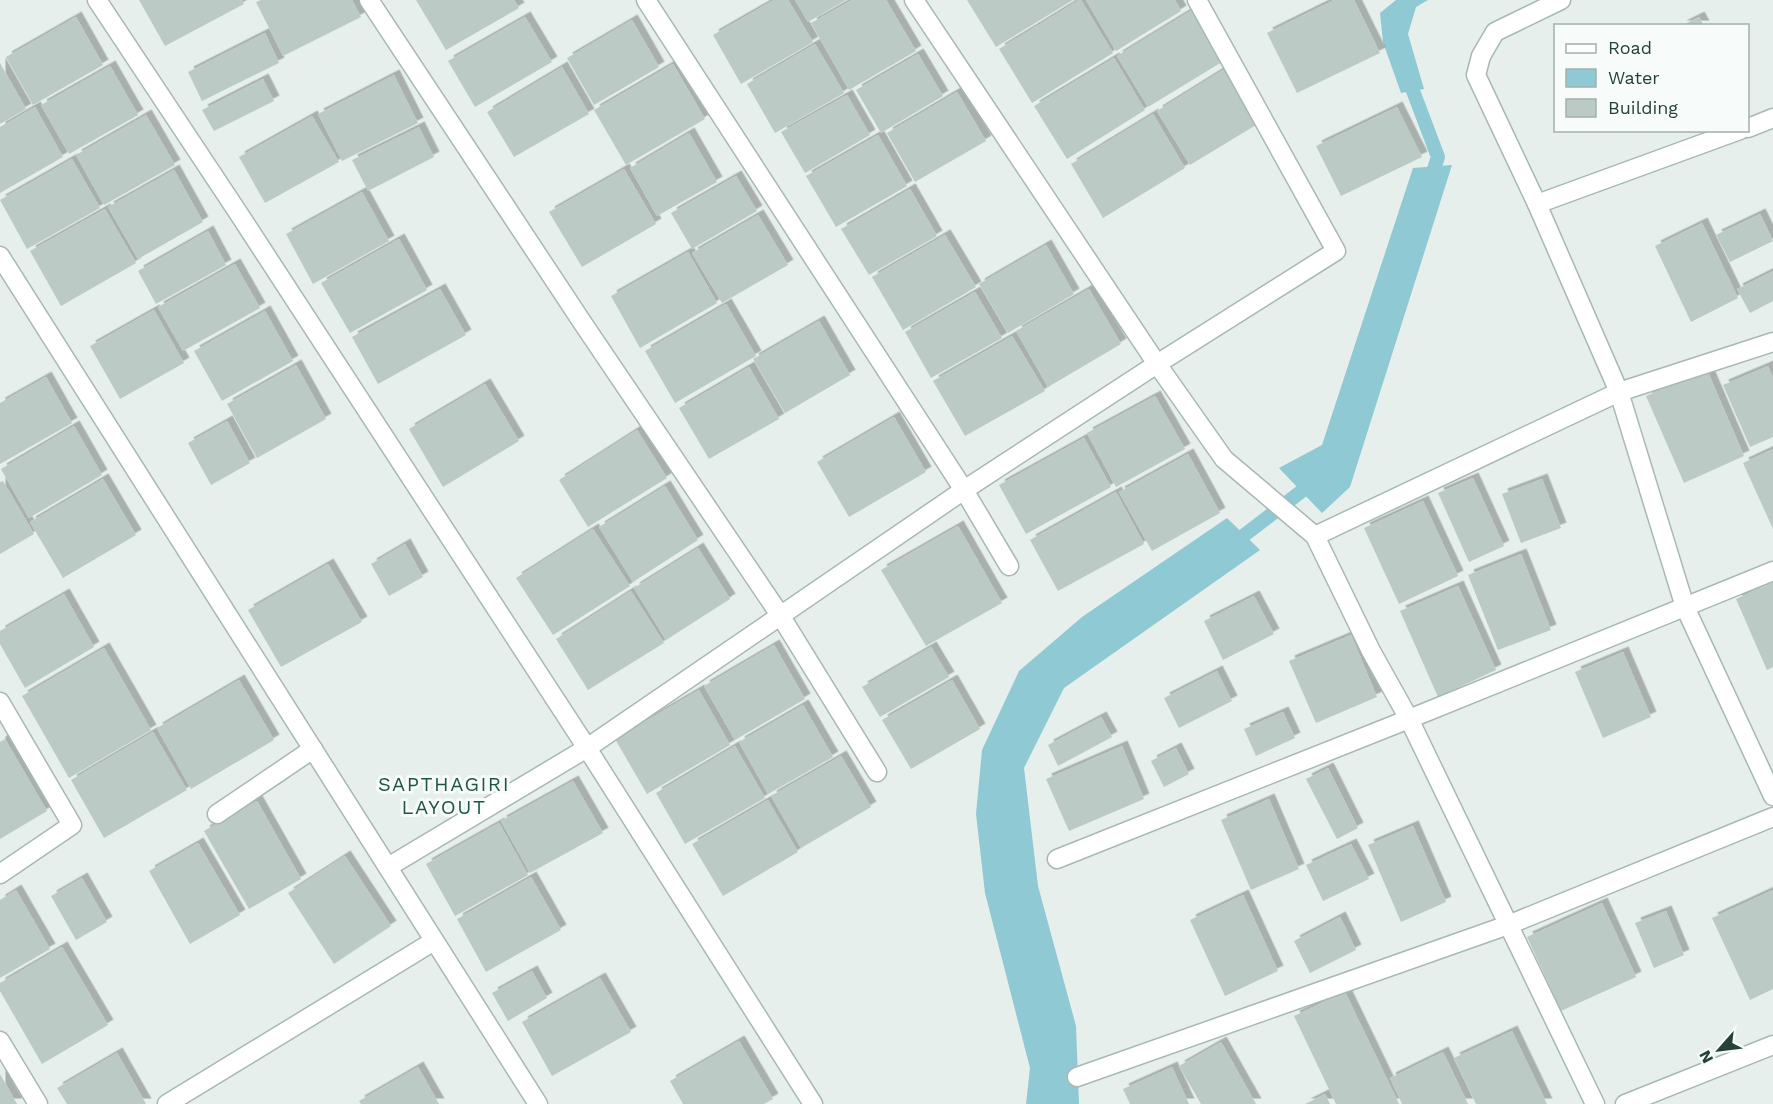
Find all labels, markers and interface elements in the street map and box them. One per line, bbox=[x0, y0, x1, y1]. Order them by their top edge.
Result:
legend bbox=[1554, 24, 1749, 132]
text: Road bbox=[1608, 37, 1652, 58]
text: Water bbox=[1608, 67, 1660, 88]
text: Building bbox=[1608, 97, 1678, 118]
district label: SAPTHAGIRI LAYOUT bbox=[378, 772, 510, 819]
north arrow bbox=[1689, 1020, 1749, 1080]
text: N bbox=[1695, 1047, 1717, 1067]

